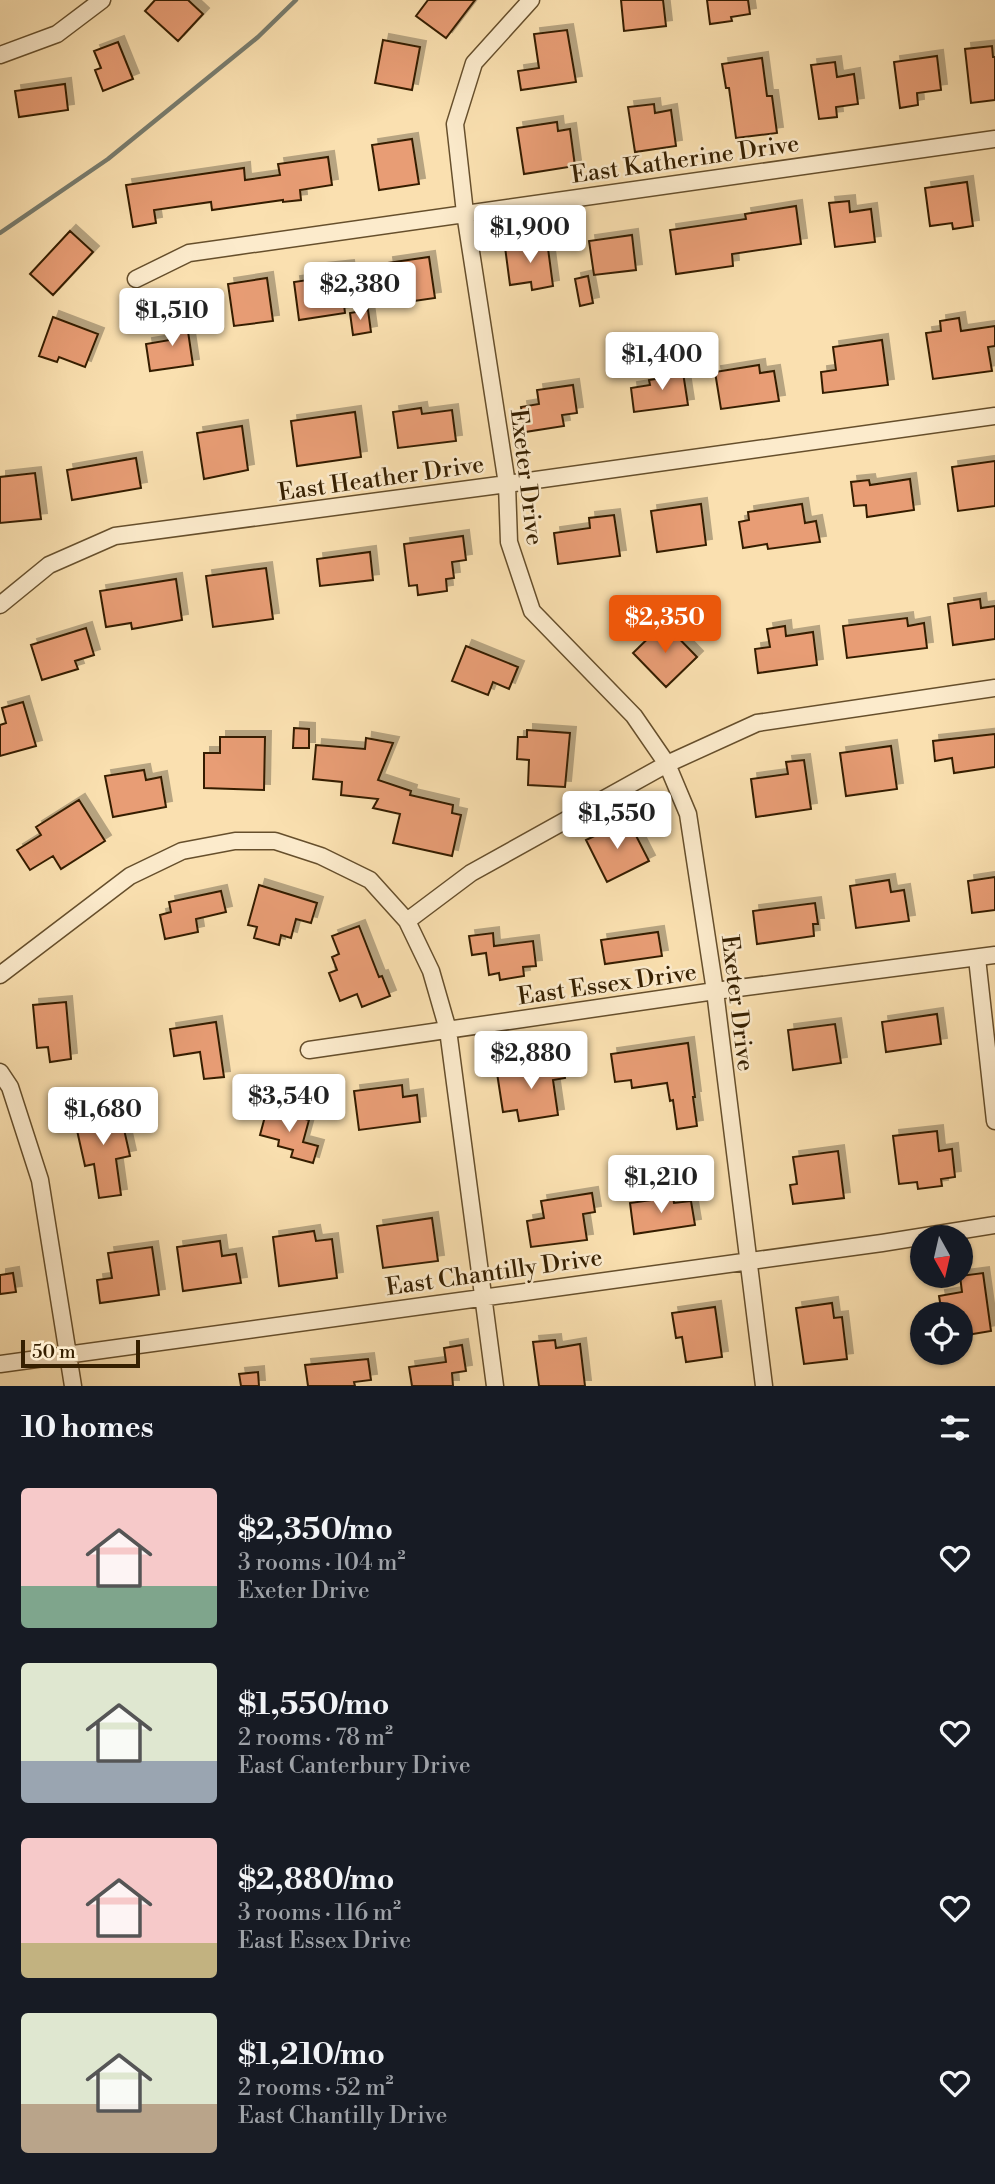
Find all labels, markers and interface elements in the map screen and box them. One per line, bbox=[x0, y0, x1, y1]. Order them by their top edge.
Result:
street label: East Katherine Drive bbox=[569, 129, 801, 191]
pin: $1,900 bbox=[473, 205, 587, 265]
text: $1,900 bbox=[490, 214, 570, 242]
pin: $2,380 bbox=[303, 262, 417, 322]
text: $2,380 bbox=[320, 271, 400, 299]
pin: $1,510 bbox=[115, 288, 229, 348]
text: $1,510 bbox=[135, 297, 209, 325]
pin: $1,400 bbox=[605, 332, 719, 392]
text: $1,400 bbox=[622, 341, 702, 369]
street label: Exeter Drive bbox=[503, 407, 549, 547]
street label: East Heather Drive bbox=[276, 450, 486, 508]
pin: $2,350 bbox=[608, 596, 722, 655]
text: $2,350 bbox=[625, 604, 705, 632]
pin: $1,550 bbox=[560, 792, 674, 851]
text: $1,550 bbox=[578, 800, 656, 828]
street label: Exeter Drive bbox=[714, 933, 760, 1073]
street label: East Essex Drive bbox=[516, 958, 699, 1012]
pin: $2,880 bbox=[474, 1032, 588, 1091]
text: $2,880 bbox=[490, 1040, 572, 1068]
pin: $3,540 bbox=[232, 1074, 346, 1134]
text: $3,540 bbox=[248, 1083, 330, 1111]
pin: $1,680 bbox=[46, 1088, 160, 1147]
text: $1,680 bbox=[64, 1096, 142, 1124]
pin: $1,210 bbox=[604, 1156, 718, 1215]
text: $1,210 bbox=[624, 1164, 698, 1192]
north arrow bbox=[910, 1225, 973, 1288]
map controls bbox=[910, 1225, 973, 1365]
street label: East Chantilly Drive bbox=[384, 1243, 604, 1303]
button: locate bbox=[910, 1302, 973, 1365]
scale bar bbox=[21, 1337, 140, 1369]
text: 50 m bbox=[32, 1340, 76, 1364]
text: 10 homes bbox=[21, 1409, 154, 1447]
icon: filters bbox=[936, 1409, 974, 1447]
text: $2,350/mo bbox=[238, 1511, 393, 1549]
icon: home bbox=[77, 1516, 161, 1600]
icon: heart bbox=[936, 1539, 974, 1577]
text: 3 rooms · 104 m² bbox=[238, 1549, 406, 1577]
text: Exeter Drive bbox=[238, 1577, 370, 1605]
text: $1,550/mo bbox=[238, 1686, 390, 1724]
icon: home bbox=[77, 1691, 161, 1775]
icon: heart bbox=[936, 1714, 974, 1752]
text: 2 rooms · 78 m² bbox=[238, 1724, 393, 1752]
text: East Canterbury Drive bbox=[238, 1752, 471, 1780]
text: $2,880/mo bbox=[238, 1861, 395, 1899]
icon: home bbox=[77, 1866, 161, 1950]
icon: heart bbox=[936, 1889, 974, 1927]
text: 3 rooms · 116 m² bbox=[238, 1899, 401, 1927]
text: East Essex Drive bbox=[238, 1927, 411, 1955]
text: $1,210/mo bbox=[238, 2036, 385, 2074]
icon: home bbox=[77, 2041, 161, 2125]
icon: heart bbox=[936, 2064, 974, 2102]
text: 2 rooms · 52 m² bbox=[238, 2074, 394, 2102]
text: East Chantilly Drive bbox=[238, 2102, 447, 2130]

